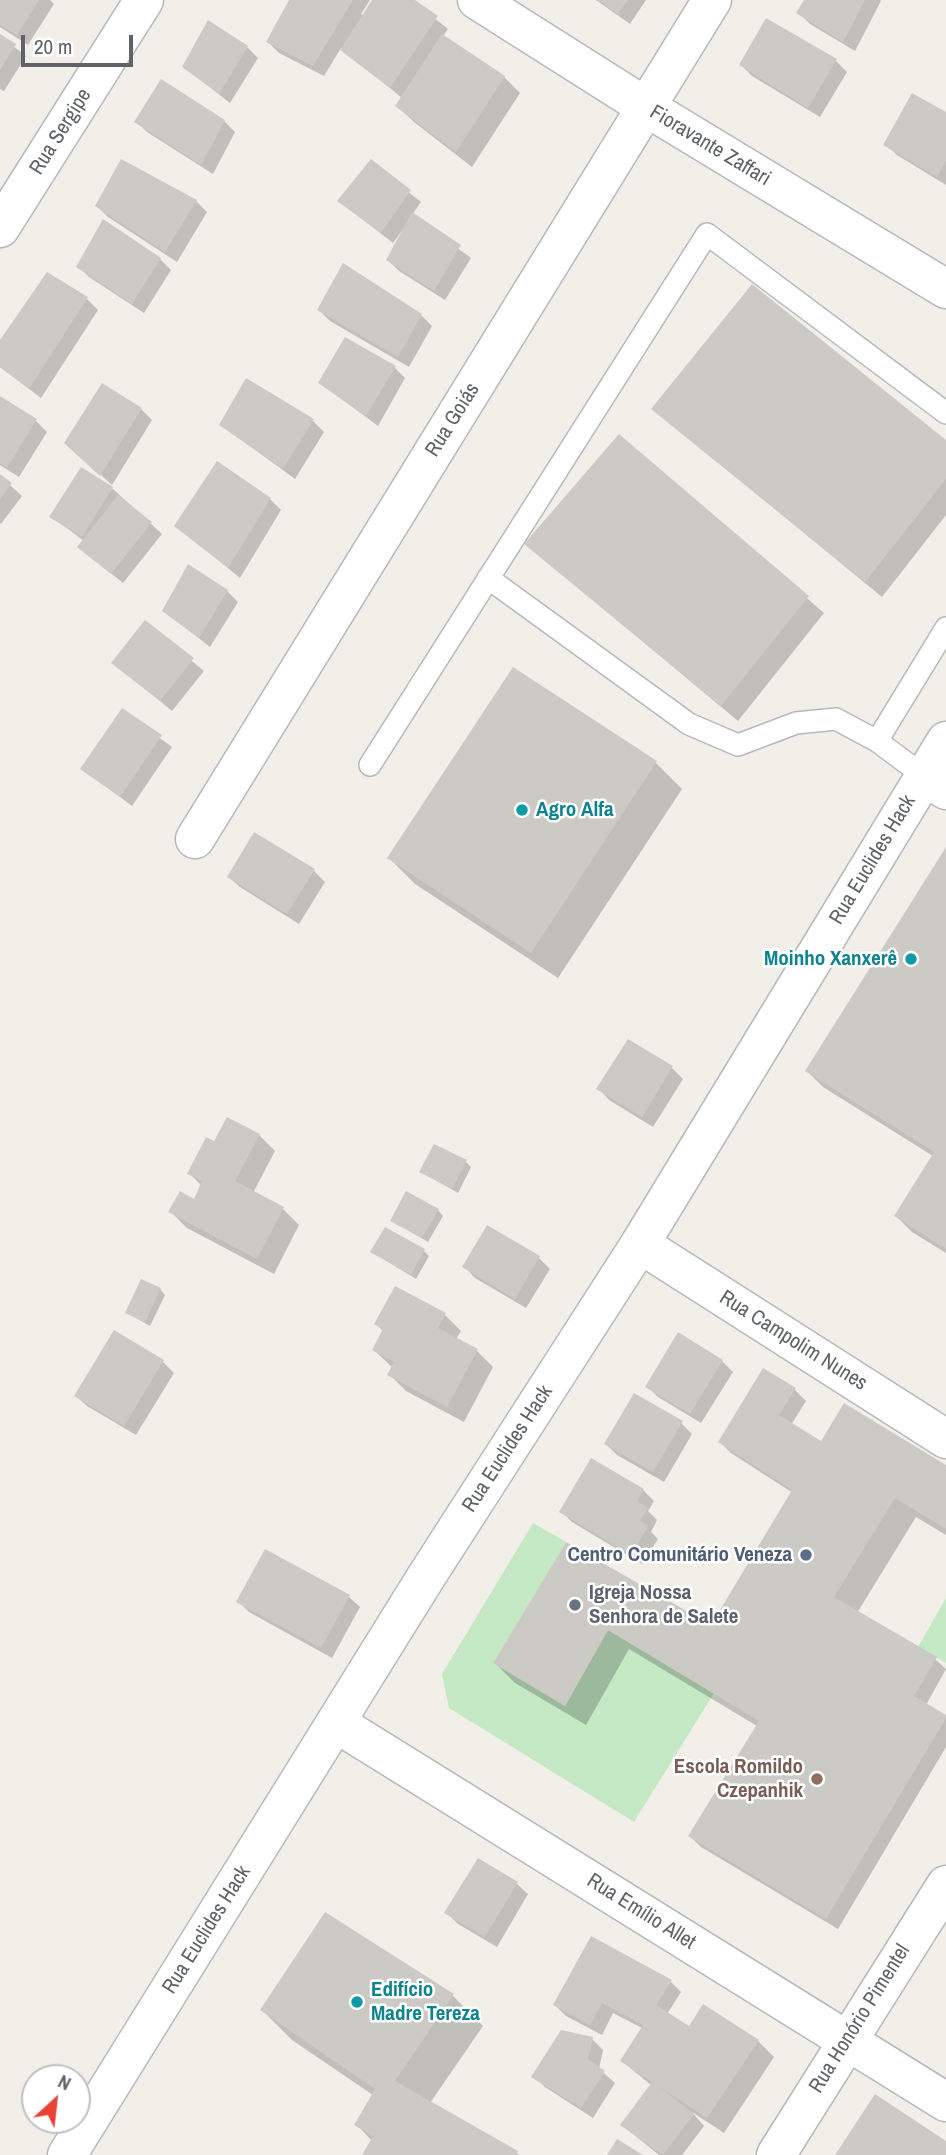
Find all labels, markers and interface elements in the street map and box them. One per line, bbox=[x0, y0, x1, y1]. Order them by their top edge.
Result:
scale bar bbox=[24, 21, 136, 65]
text: 20 m bbox=[34, 32, 72, 61]
street label: Rua Sergipe bbox=[25, 84, 97, 180]
street label: Fioravante Zaffari bbox=[645, 100, 775, 192]
street label: Rua Goiás bbox=[421, 378, 485, 462]
street label: Rua Euclides Hack bbox=[824, 791, 922, 929]
place label: Agro Alfa bbox=[536, 797, 613, 823]
marker: Agro Alfa bbox=[514, 802, 530, 818]
place label: Moinho Xanxerê bbox=[764, 946, 897, 972]
marker: Moinho Xanxerê bbox=[903, 951, 919, 967]
street label: Rua Campolim Nunes bbox=[714, 1285, 872, 1397]
street label: Rua Euclides Hack bbox=[458, 1381, 558, 1517]
place label: Centro Comunitário Veneza bbox=[567, 1542, 792, 1568]
marker: Centro Comunitário Veneza bbox=[798, 1547, 814, 1563]
place label: Igreja Nossa Senhora de Salete bbox=[589, 1580, 738, 1630]
marker: Igreja Nossa Senhora de Salete bbox=[567, 1597, 583, 1613]
place label: Escola Romildo Czepanhik bbox=[674, 1754, 803, 1804]
marker: Escola Romildo Czepanhik bbox=[809, 1771, 825, 1787]
street label: Rua Euclides Hack bbox=[158, 1861, 256, 1999]
street label: Rua Emílio Allet bbox=[582, 1869, 700, 1955]
street label: Rua Honório Pimentel bbox=[804, 1940, 916, 2098]
place label: Edifício Madre Tereza bbox=[371, 1977, 480, 2027]
marker: Edifício Madre Tereza bbox=[349, 1994, 365, 2010]
north arrow bbox=[21, 2064, 91, 2134]
text: N bbox=[54, 2068, 76, 2096]

